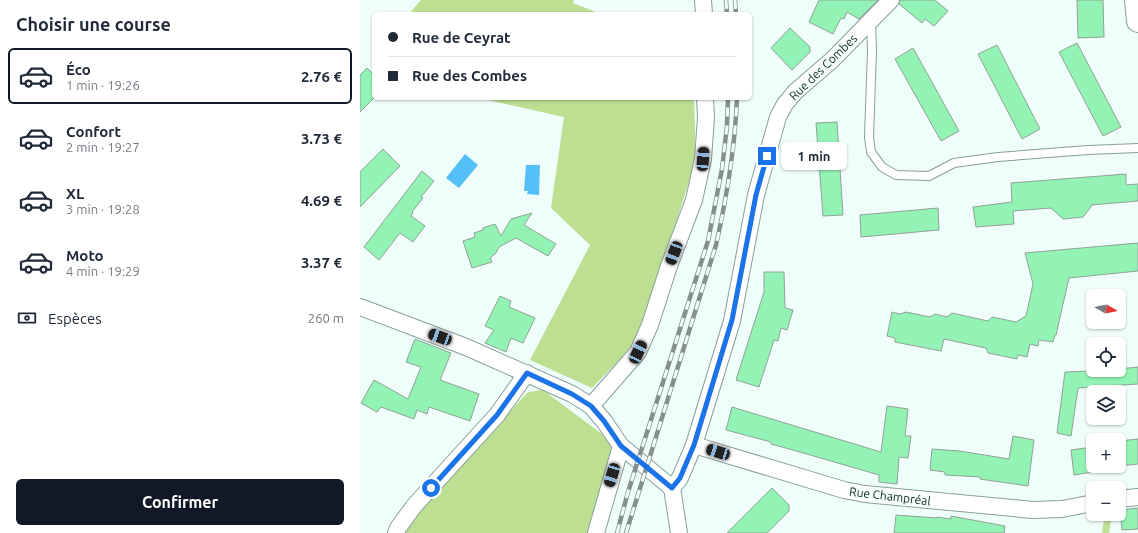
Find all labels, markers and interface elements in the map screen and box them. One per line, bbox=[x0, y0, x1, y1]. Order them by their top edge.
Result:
text: Choisir une course bbox=[16, 14, 171, 34]
text: Rue de Ceyrat bbox=[412, 29, 511, 46]
street label: Rue des Combes bbox=[787, 31, 859, 103]
icon: car bbox=[18, 58, 54, 94]
text: Éco bbox=[66, 61, 91, 78]
text: Rue des Combes bbox=[412, 67, 527, 84]
text: 2.76 € bbox=[301, 68, 342, 85]
text: 1 min · 19:26 bbox=[66, 78, 140, 92]
icon: car bbox=[18, 120, 54, 156]
text: Confort bbox=[66, 123, 121, 140]
text: 3.73 € bbox=[301, 130, 342, 147]
text: 2 min · 19:27 bbox=[66, 140, 140, 154]
callout: 1 min bbox=[781, 142, 847, 170]
car bbox=[696, 147, 710, 171]
route end bbox=[758, 147, 776, 165]
text: 1 min bbox=[798, 149, 830, 163]
icon: car bbox=[18, 182, 54, 218]
text: XL bbox=[66, 185, 84, 202]
text: 4.69 € bbox=[301, 192, 342, 209]
text: 3 min · 19:28 bbox=[66, 202, 140, 216]
car bbox=[664, 240, 684, 266]
icon: car bbox=[18, 244, 54, 280]
text: Moto bbox=[66, 247, 104, 264]
text: 3.37 € bbox=[301, 254, 342, 271]
text: 4 min · 19:29 bbox=[66, 264, 140, 278]
north arrow bbox=[1086, 289, 1126, 329]
map controls bbox=[1086, 289, 1126, 521]
icon: cash bbox=[16, 307, 38, 329]
text: Espèces bbox=[48, 310, 102, 327]
text: 260 m bbox=[308, 311, 344, 325]
car bbox=[427, 327, 453, 347]
button: locate bbox=[1086, 337, 1126, 377]
car bbox=[627, 339, 649, 365]
button: layers bbox=[1086, 385, 1126, 425]
button: + bbox=[1086, 433, 1126, 473]
car bbox=[705, 443, 731, 461]
car bbox=[603, 462, 621, 488]
button: Confirmer bbox=[16, 479, 344, 525]
route start bbox=[422, 479, 440, 497]
button: − bbox=[1086, 481, 1126, 521]
street label: Rue Champréal bbox=[849, 485, 931, 507]

